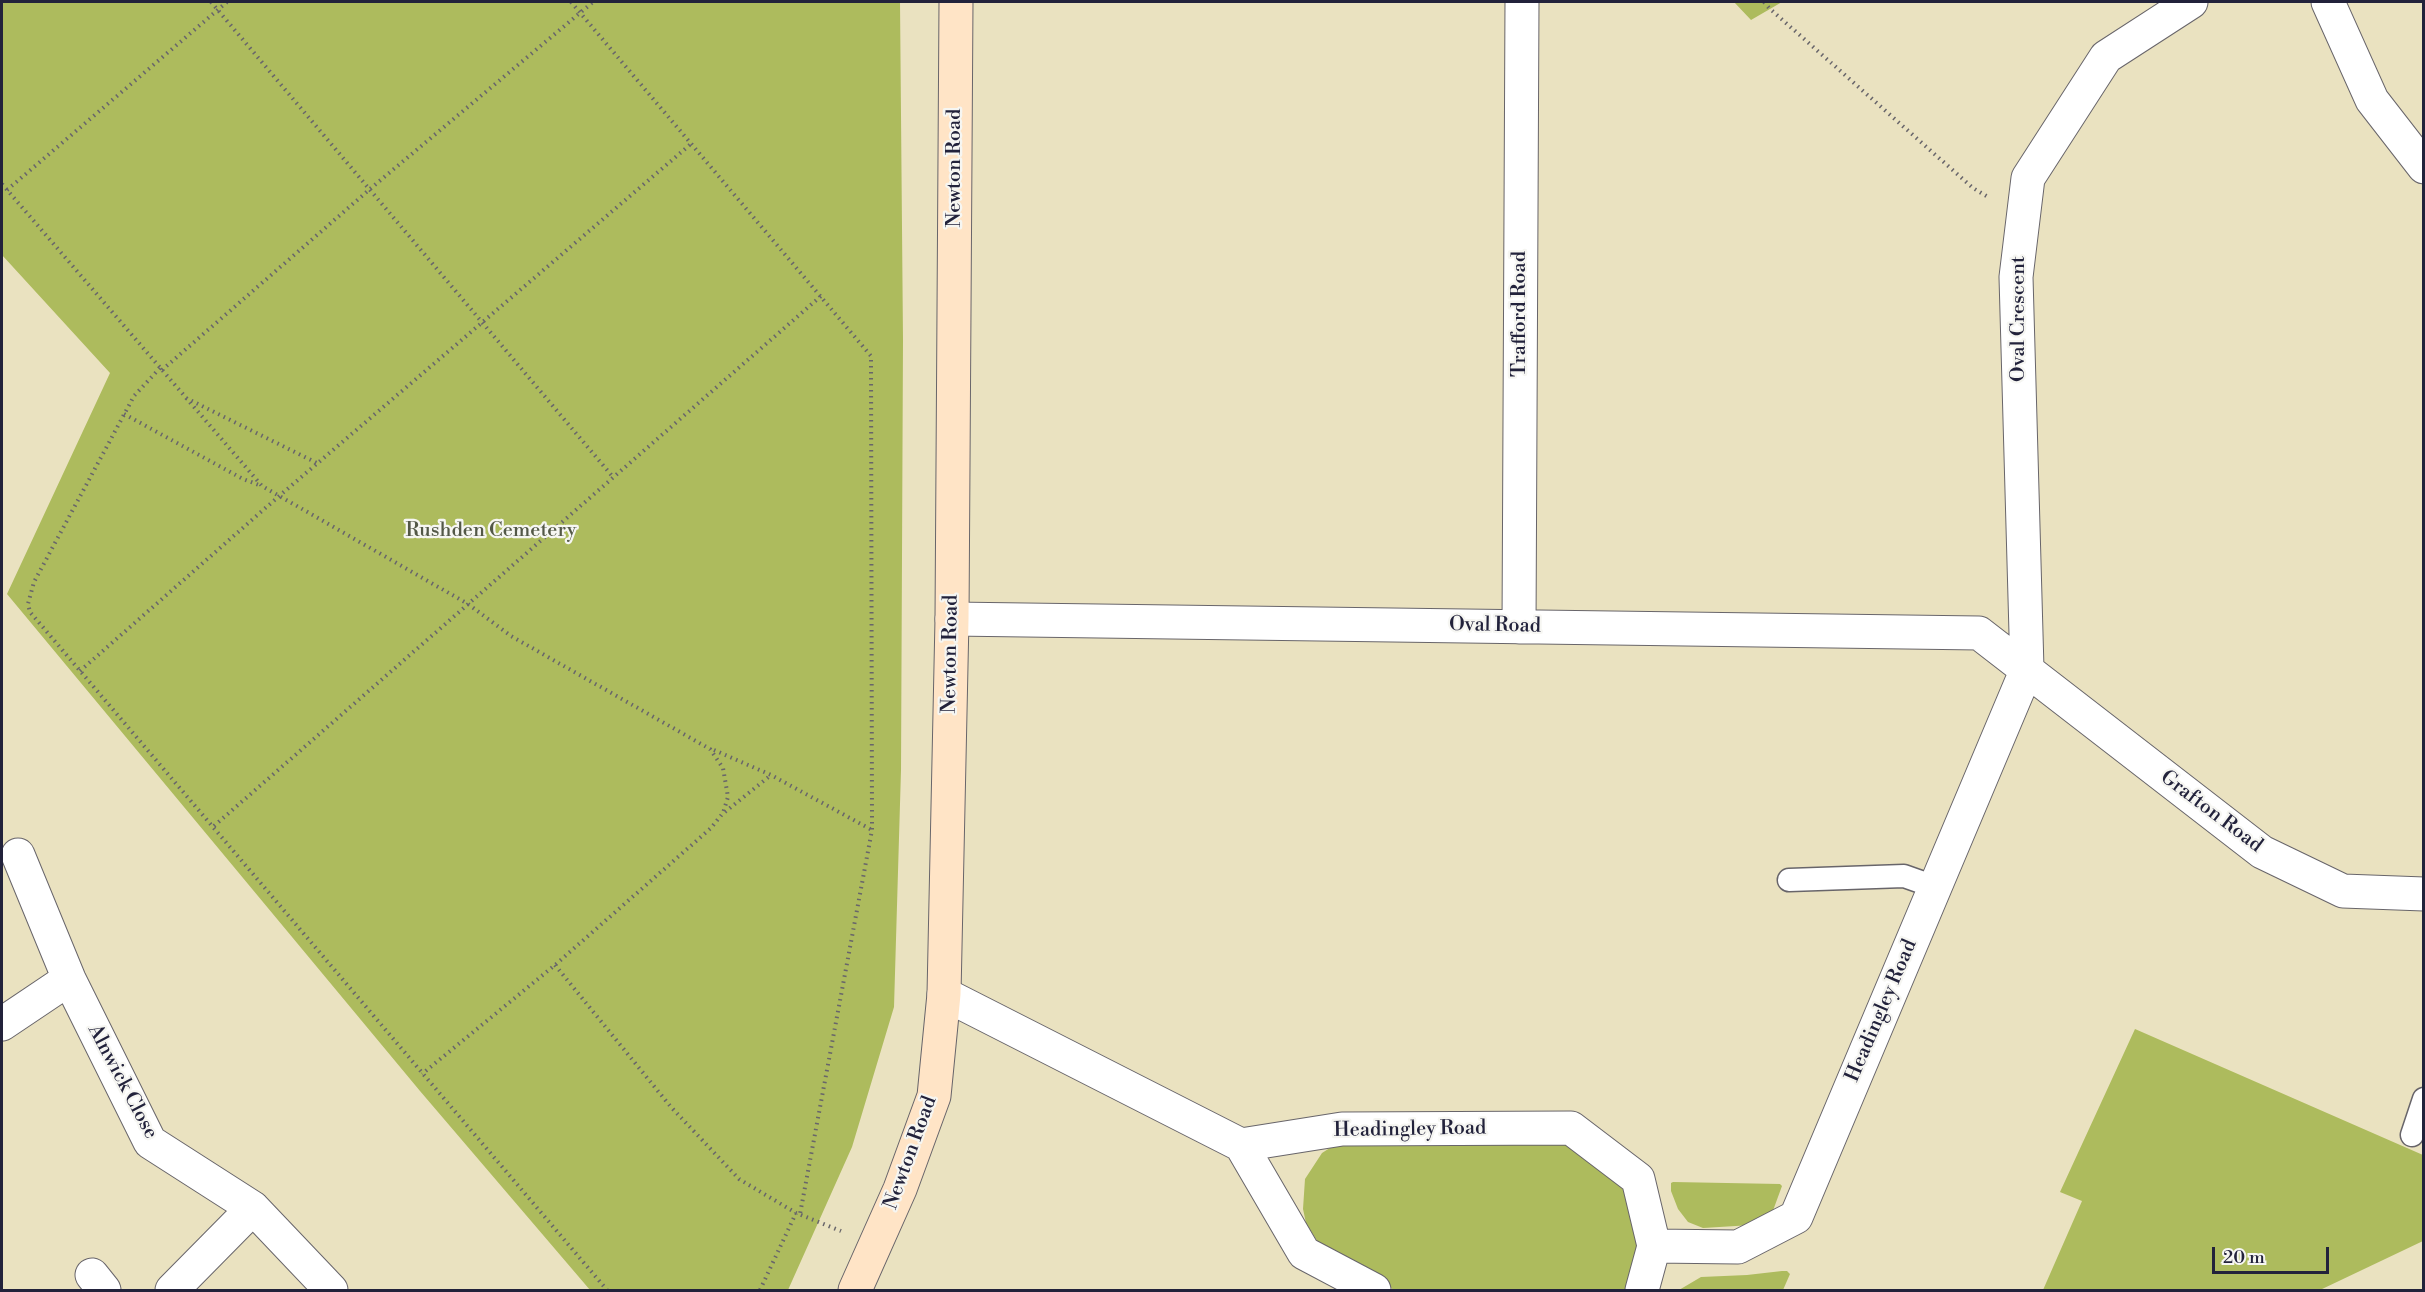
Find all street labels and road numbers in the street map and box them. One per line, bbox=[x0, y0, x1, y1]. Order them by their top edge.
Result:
street label: Newton Road bbox=[943, 109, 967, 227]
street label: Trafford Road bbox=[1508, 251, 1532, 377]
street label: Oval Crescent bbox=[2007, 256, 2031, 382]
street label: Newton Road bbox=[938, 594, 964, 714]
street label: Oval Road bbox=[1449, 613, 1541, 639]
street label: Grafton Road bbox=[2155, 766, 2267, 858]
street label: Headingley Road bbox=[1841, 936, 1923, 1086]
street label: Alnwick Close bbox=[82, 1021, 162, 1143]
street label: Newton Road bbox=[879, 1093, 943, 1213]
street label: Headingley Road bbox=[1333, 1117, 1487, 1143]

